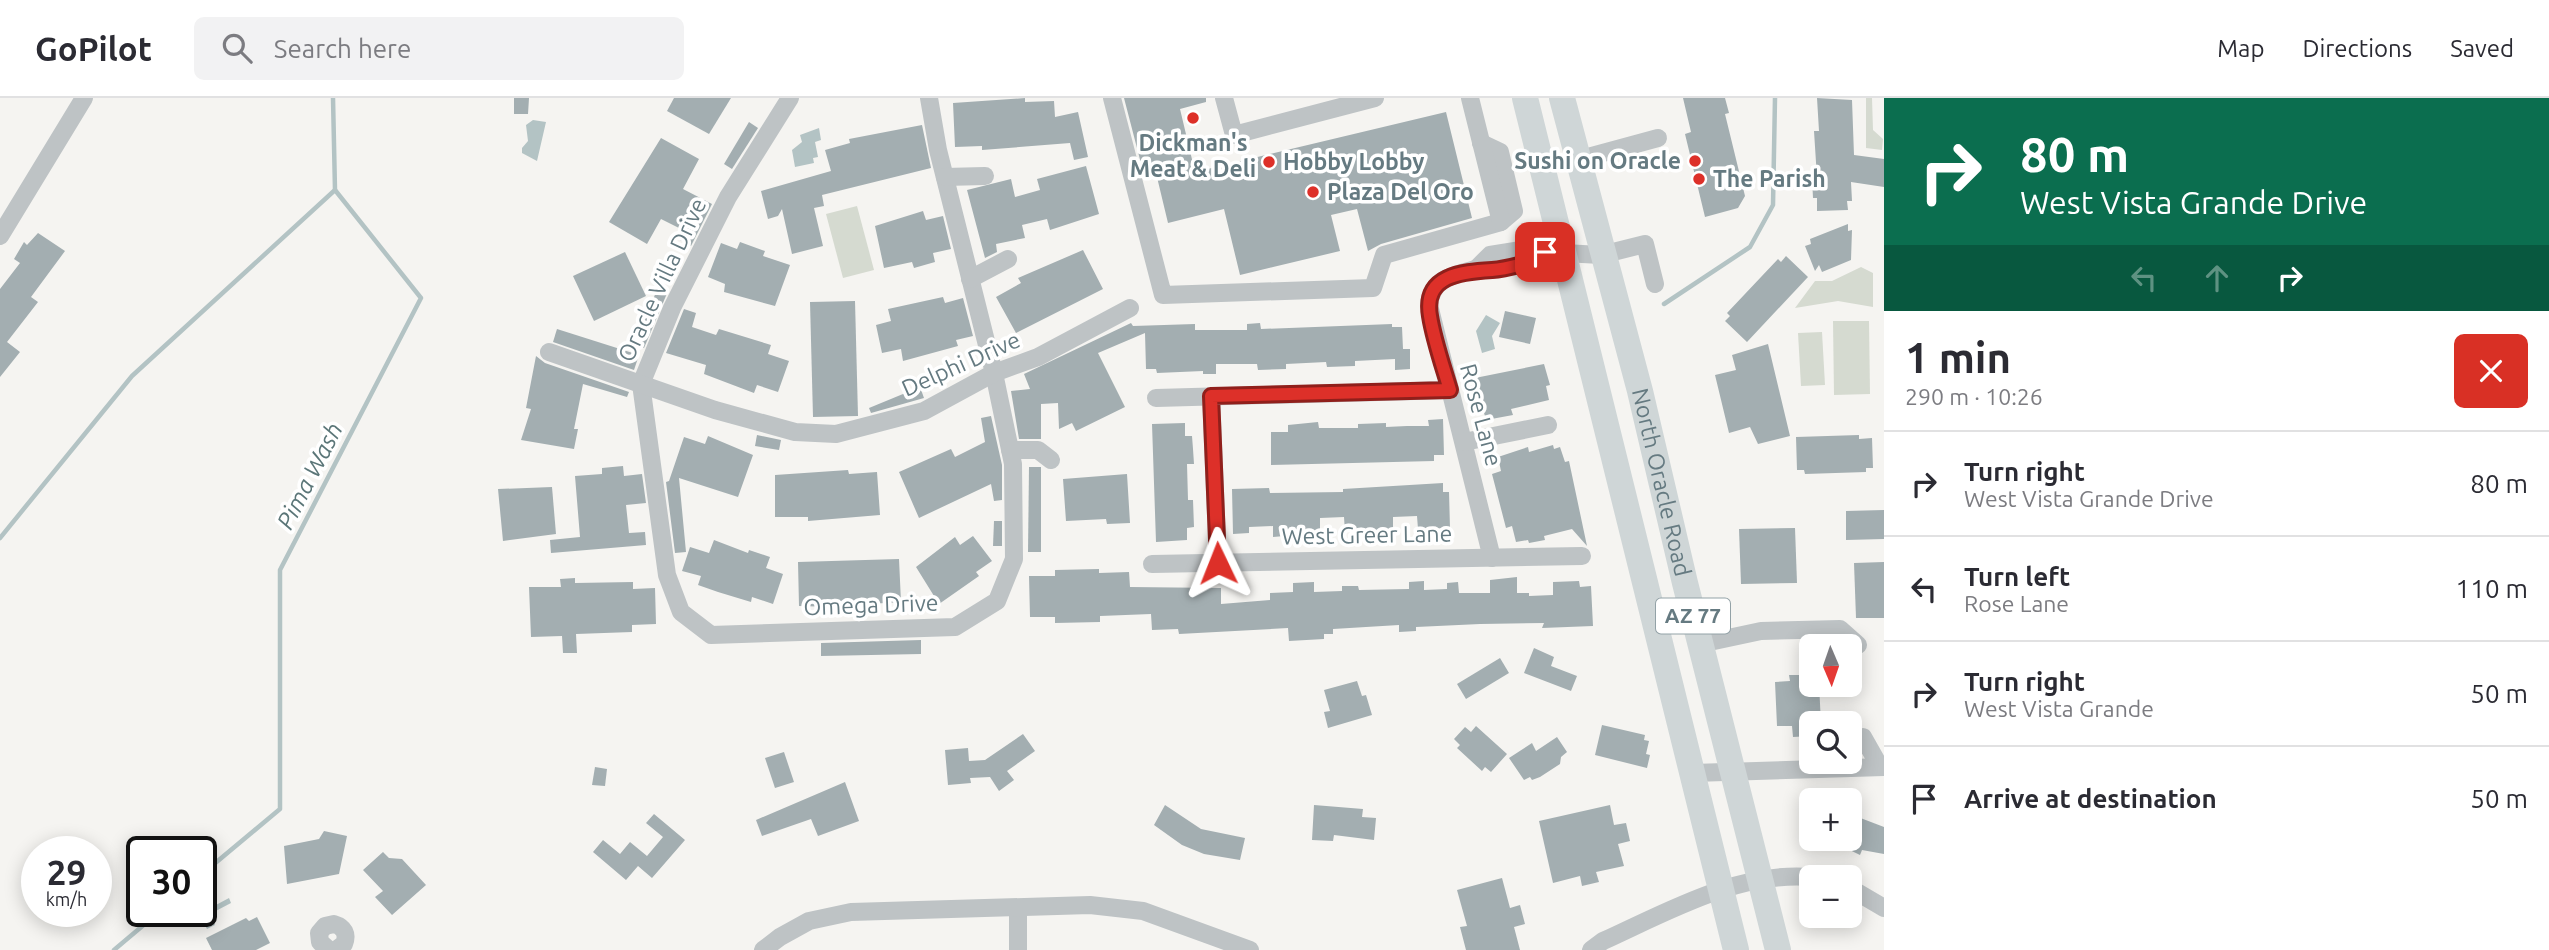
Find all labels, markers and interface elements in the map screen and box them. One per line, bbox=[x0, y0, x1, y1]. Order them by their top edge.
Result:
search box bbox=[194, 17, 684, 80]
icon: search bbox=[218, 29, 256, 67]
text: GoPilot bbox=[35, 30, 152, 67]
text: Search here bbox=[274, 34, 411, 63]
text: Map bbox=[2217, 35, 2264, 62]
text: Directions bbox=[2302, 35, 2412, 62]
text: Saved bbox=[2450, 35, 2514, 62]
marker: Dickman's Meat & Deli bbox=[1185, 110, 1201, 126]
icon: right bbox=[1905, 126, 1996, 217]
text: 80 m bbox=[2020, 126, 2129, 181]
place label: Dickman's Meat & Deli bbox=[1130, 130, 1256, 181]
place label: Sushi on Oracle bbox=[1514, 148, 1681, 173]
place label: Hobby Lobby bbox=[1283, 149, 1425, 174]
marker: Sushi on Oracle bbox=[1687, 153, 1703, 169]
marker: Hobby Lobby bbox=[1261, 154, 1277, 170]
place label: The Parish bbox=[1713, 166, 1826, 191]
marker: The Parish bbox=[1691, 171, 1707, 187]
place label: Plaza Del Oro bbox=[1327, 179, 1474, 204]
marker: Plaza Del Oro bbox=[1305, 184, 1321, 200]
text: West Vista Grande Drive bbox=[2020, 184, 2367, 220]
street label: Oracle Villa Drive bbox=[613, 194, 710, 366]
pin bbox=[1515, 222, 1575, 282]
icon: arrive bbox=[1526, 233, 1564, 271]
icon: left bbox=[2125, 259, 2163, 297]
icon: ahead bbox=[2198, 259, 2236, 297]
icon: right bbox=[2271, 259, 2309, 297]
street label: Delphi Drive bbox=[898, 326, 1024, 401]
text: 1 min bbox=[1905, 334, 2011, 381]
button: close bbox=[2454, 334, 2528, 408]
street label: Rose Lane bbox=[1456, 361, 1507, 469]
text: 290 m · 10:26 bbox=[1905, 384, 2043, 409]
street label: North Oracle Road bbox=[1628, 386, 1696, 579]
water label: Pima Wash bbox=[271, 418, 348, 534]
text: Turn right bbox=[1964, 457, 2085, 486]
icon: right bbox=[1905, 465, 1943, 503]
text: 80 m bbox=[2470, 469, 2528, 498]
text: West Vista Grande Drive bbox=[1964, 486, 2214, 511]
street label: West Greer Lane bbox=[1281, 521, 1453, 548]
position arrow bbox=[1181, 526, 1255, 600]
text: Turn left bbox=[1964, 562, 2070, 591]
icon: left bbox=[1905, 570, 1943, 608]
text: 110 m bbox=[2456, 574, 2528, 603]
street label: Omega Drive bbox=[803, 590, 939, 619]
text: Rose Lane bbox=[1964, 591, 2069, 616]
road number: AZ 77 bbox=[1656, 598, 1730, 634]
north arrow bbox=[1799, 634, 1862, 696]
map controls bbox=[1799, 634, 1862, 928]
text: Turn right bbox=[1964, 667, 2085, 696]
icon: right bbox=[1905, 675, 1943, 713]
text: 50 m bbox=[2470, 679, 2528, 708]
text: West Vista Grande bbox=[1964, 696, 2154, 721]
button: search bbox=[1799, 711, 1862, 774]
icon: arrive bbox=[1905, 780, 1943, 818]
text: Arrive at destination bbox=[1964, 784, 2217, 813]
text: 50 m bbox=[2470, 784, 2528, 813]
button: + bbox=[1799, 788, 1862, 851]
speed limit sign: 30 bbox=[126, 836, 217, 927]
text: 29 bbox=[47, 852, 86, 892]
button: − bbox=[1799, 865, 1862, 928]
text: km/h bbox=[46, 889, 87, 909]

